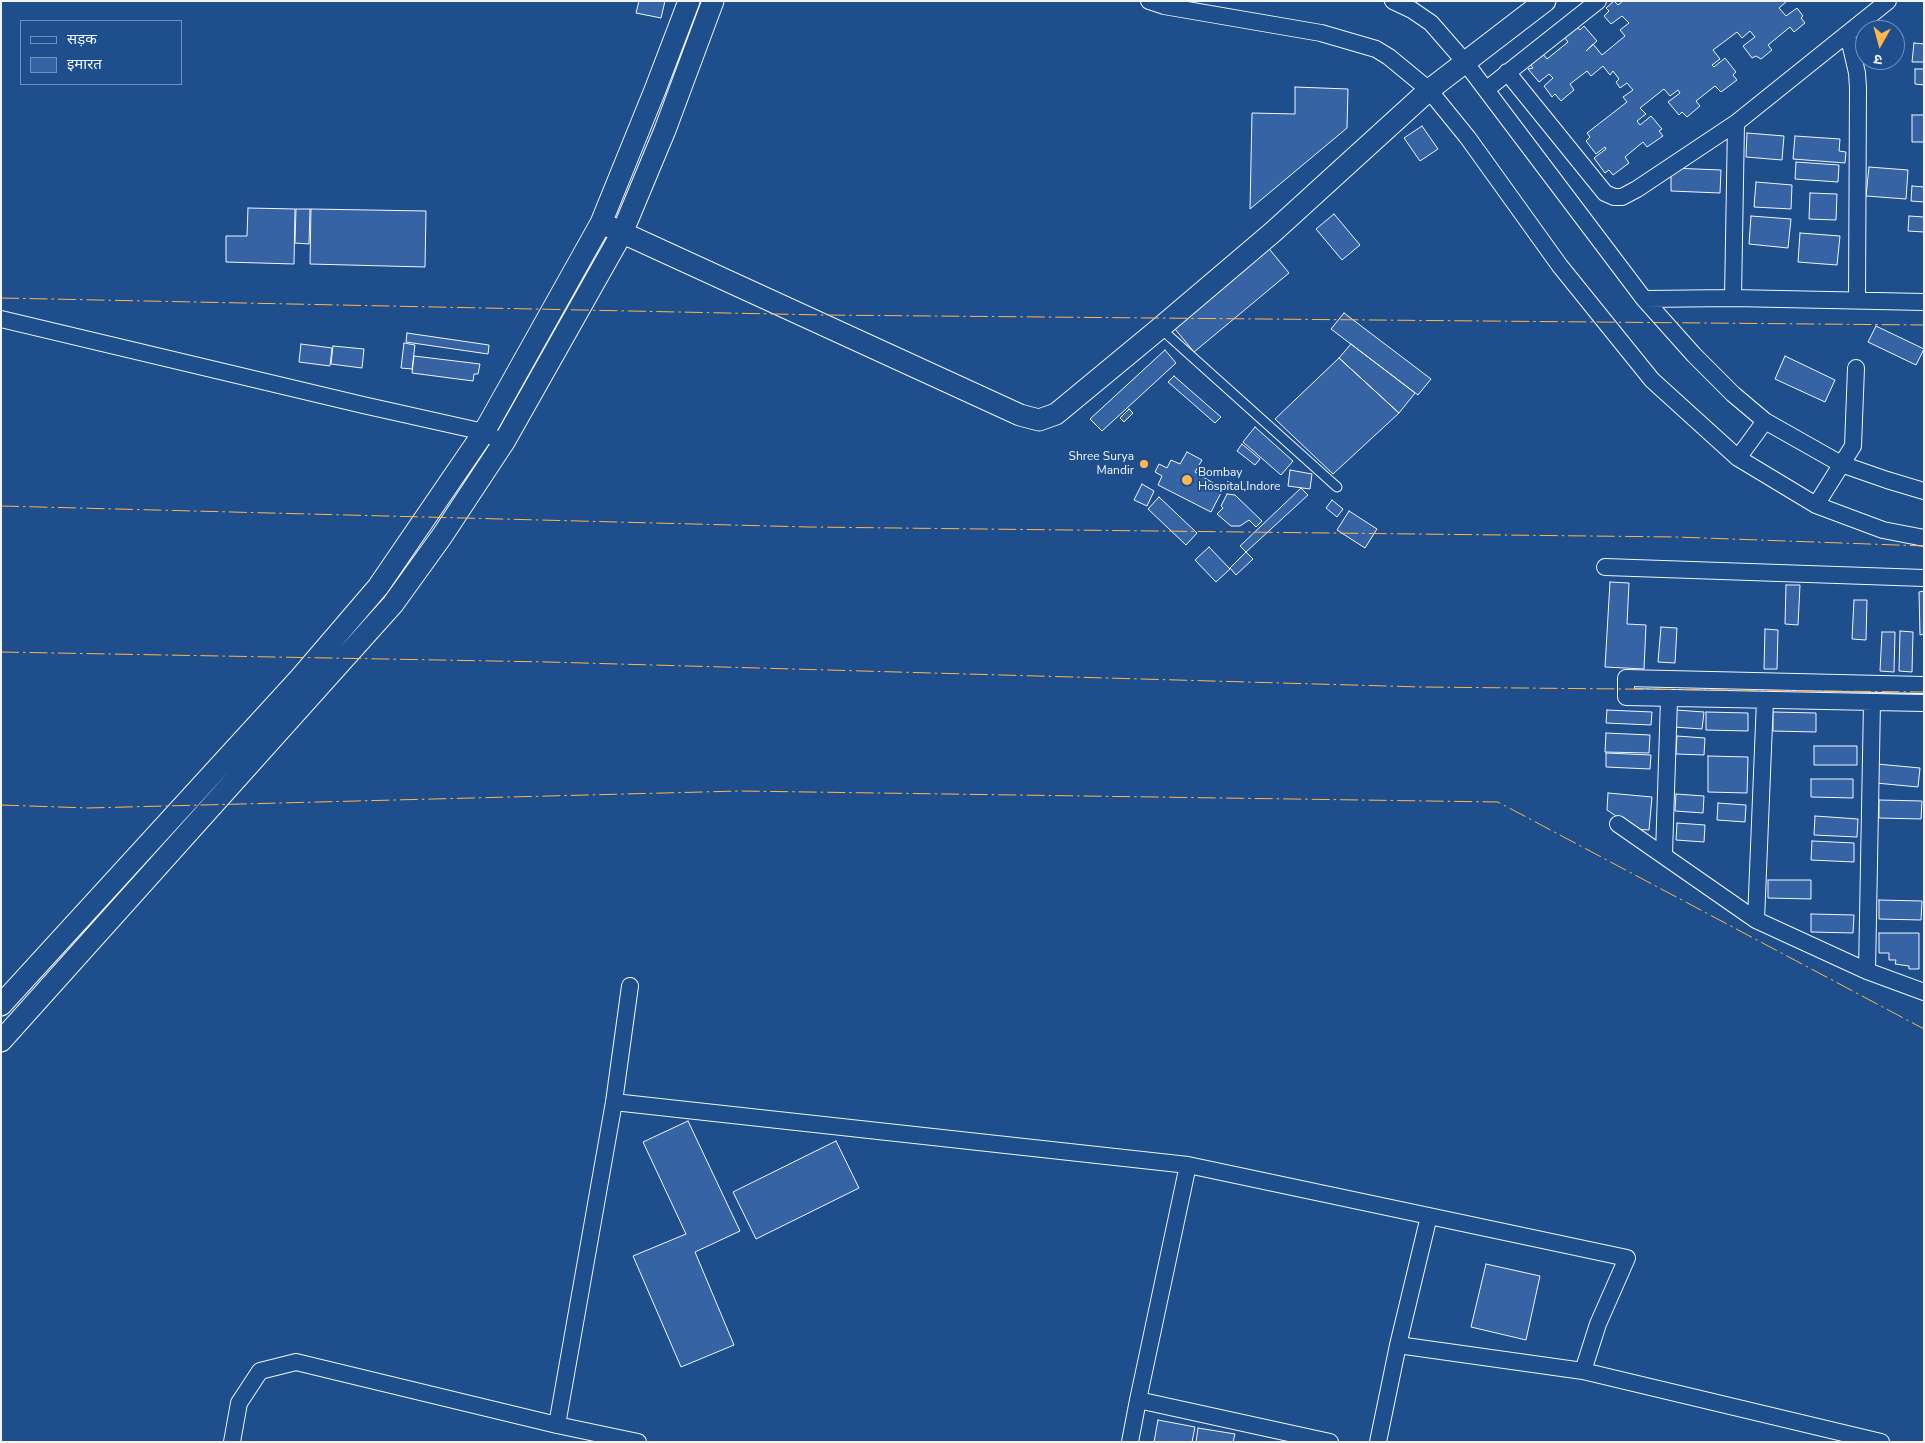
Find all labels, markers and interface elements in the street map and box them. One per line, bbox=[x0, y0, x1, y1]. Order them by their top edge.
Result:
legend bbox=[20, 20, 182, 85]
north arrow bbox=[1855, 20, 1905, 70]
text: सड़क bbox=[67, 29, 97, 49]
text: उ bbox=[1873, 49, 1883, 69]
text: इमारत bbox=[67, 54, 102, 74]
place label: Shree Surya Mandir bbox=[1069, 450, 1134, 478]
marker: Shree Surya Mandir bbox=[1138, 458, 1150, 470]
place label: Bombay Hospital,Indore bbox=[1198, 466, 1280, 494]
marker: Bombay Hospital,Indore bbox=[1180, 473, 1194, 487]

